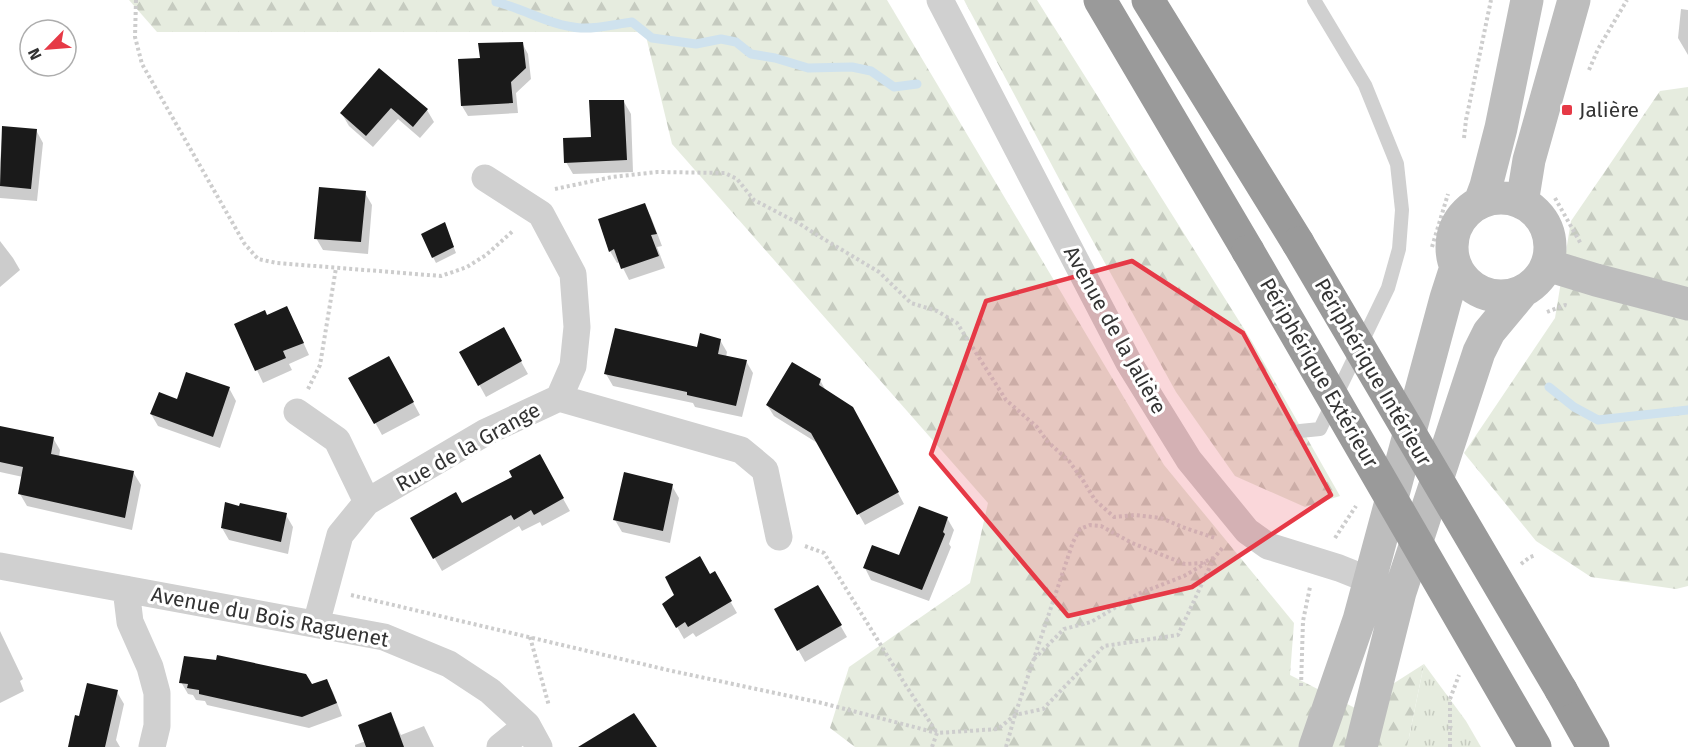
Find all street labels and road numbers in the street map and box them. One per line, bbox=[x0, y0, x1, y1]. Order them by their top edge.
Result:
street label: Avenue de la Jalière bbox=[1058, 242, 1172, 418]
street label: Périphérique Extérieur bbox=[1254, 273, 1384, 473]
street label: Périphérique Intérieur bbox=[1309, 274, 1437, 470]
street label: Rue de la Grange bbox=[391, 397, 545, 497]
street label: Avenue du Bois Raguenet bbox=[149, 581, 391, 653]

